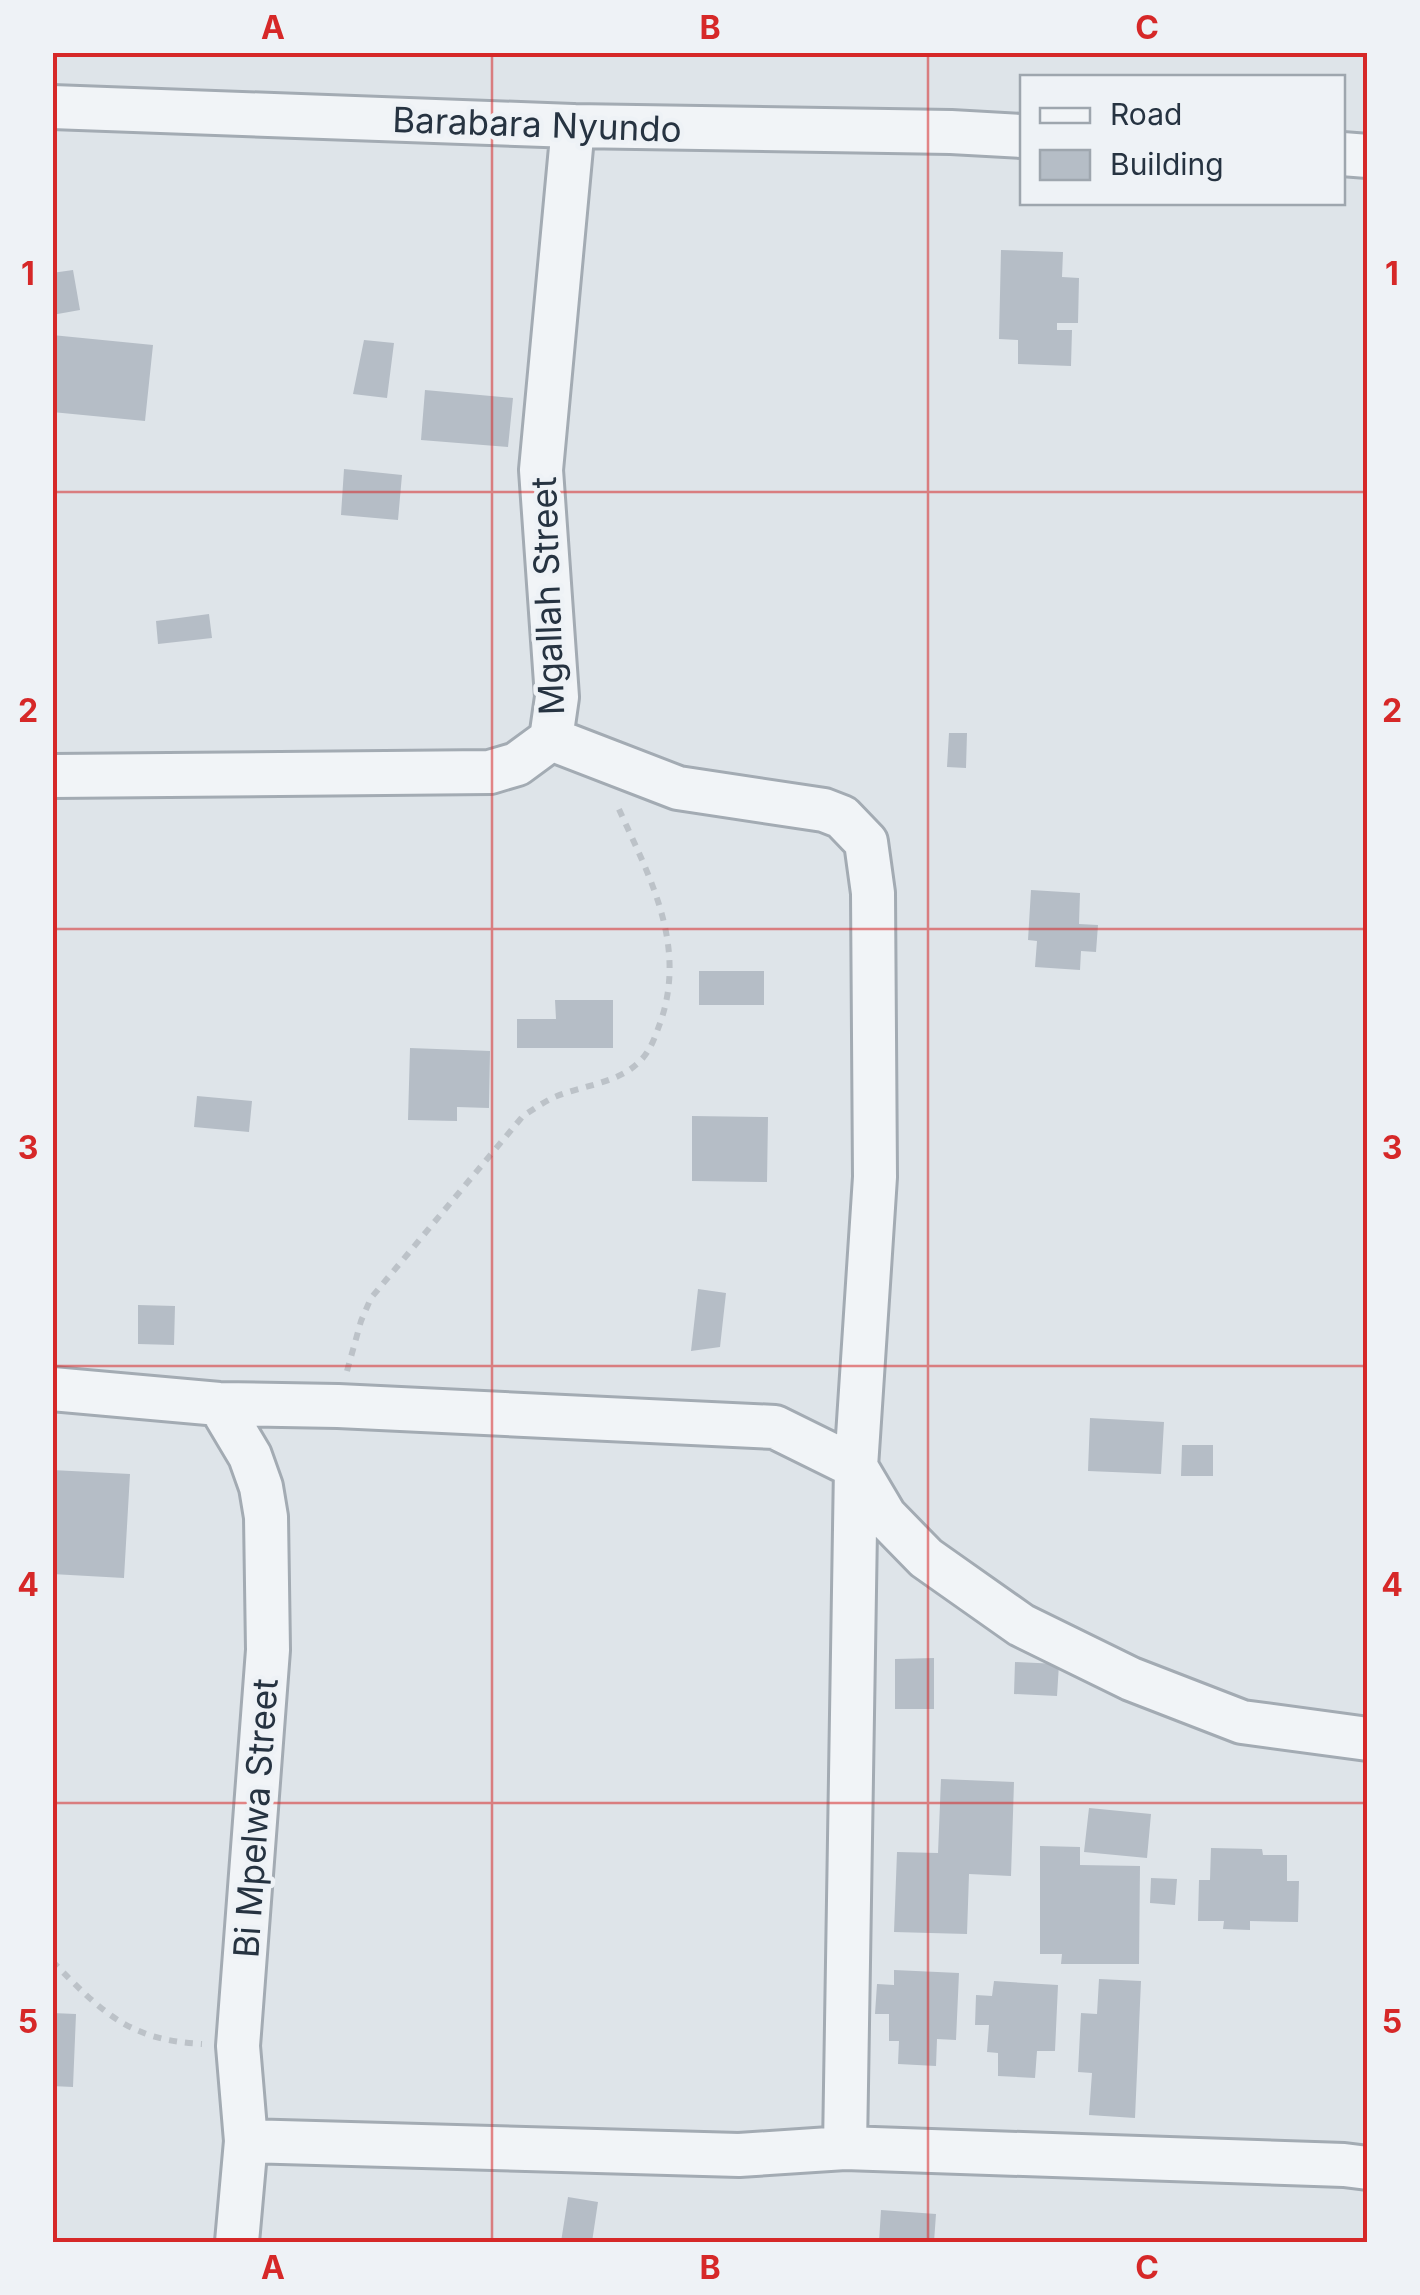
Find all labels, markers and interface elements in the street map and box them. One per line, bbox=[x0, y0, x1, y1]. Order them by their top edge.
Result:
text: A bbox=[261, 8, 285, 47]
text: B bbox=[699, 8, 721, 47]
text: C bbox=[1135, 8, 1159, 47]
legend bbox=[1020, 75, 1345, 205]
text: Road bbox=[1110, 96, 1182, 132]
street label: Barabara Nyundo bbox=[392, 98, 682, 150]
text: Building bbox=[1110, 146, 1224, 182]
text: 1 bbox=[21, 254, 35, 293]
text: 1 bbox=[1385, 254, 1399, 293]
street label: Mgallah Street bbox=[522, 476, 572, 716]
text: 2 bbox=[18, 691, 38, 730]
text: 2 bbox=[1382, 691, 1402, 730]
text: 3 bbox=[18, 1128, 38, 1167]
text: 3 bbox=[1382, 1128, 1402, 1167]
text: 4 bbox=[17, 1565, 39, 1604]
text: 4 bbox=[1381, 1565, 1403, 1604]
street label: Bi Mpelwa Street bbox=[224, 1677, 286, 1959]
text: 5 bbox=[18, 2002, 38, 2041]
text: 5 bbox=[1382, 2002, 1402, 2041]
text: A bbox=[261, 2248, 285, 2287]
text: B bbox=[699, 2248, 721, 2287]
text: C bbox=[1135, 2248, 1159, 2287]

